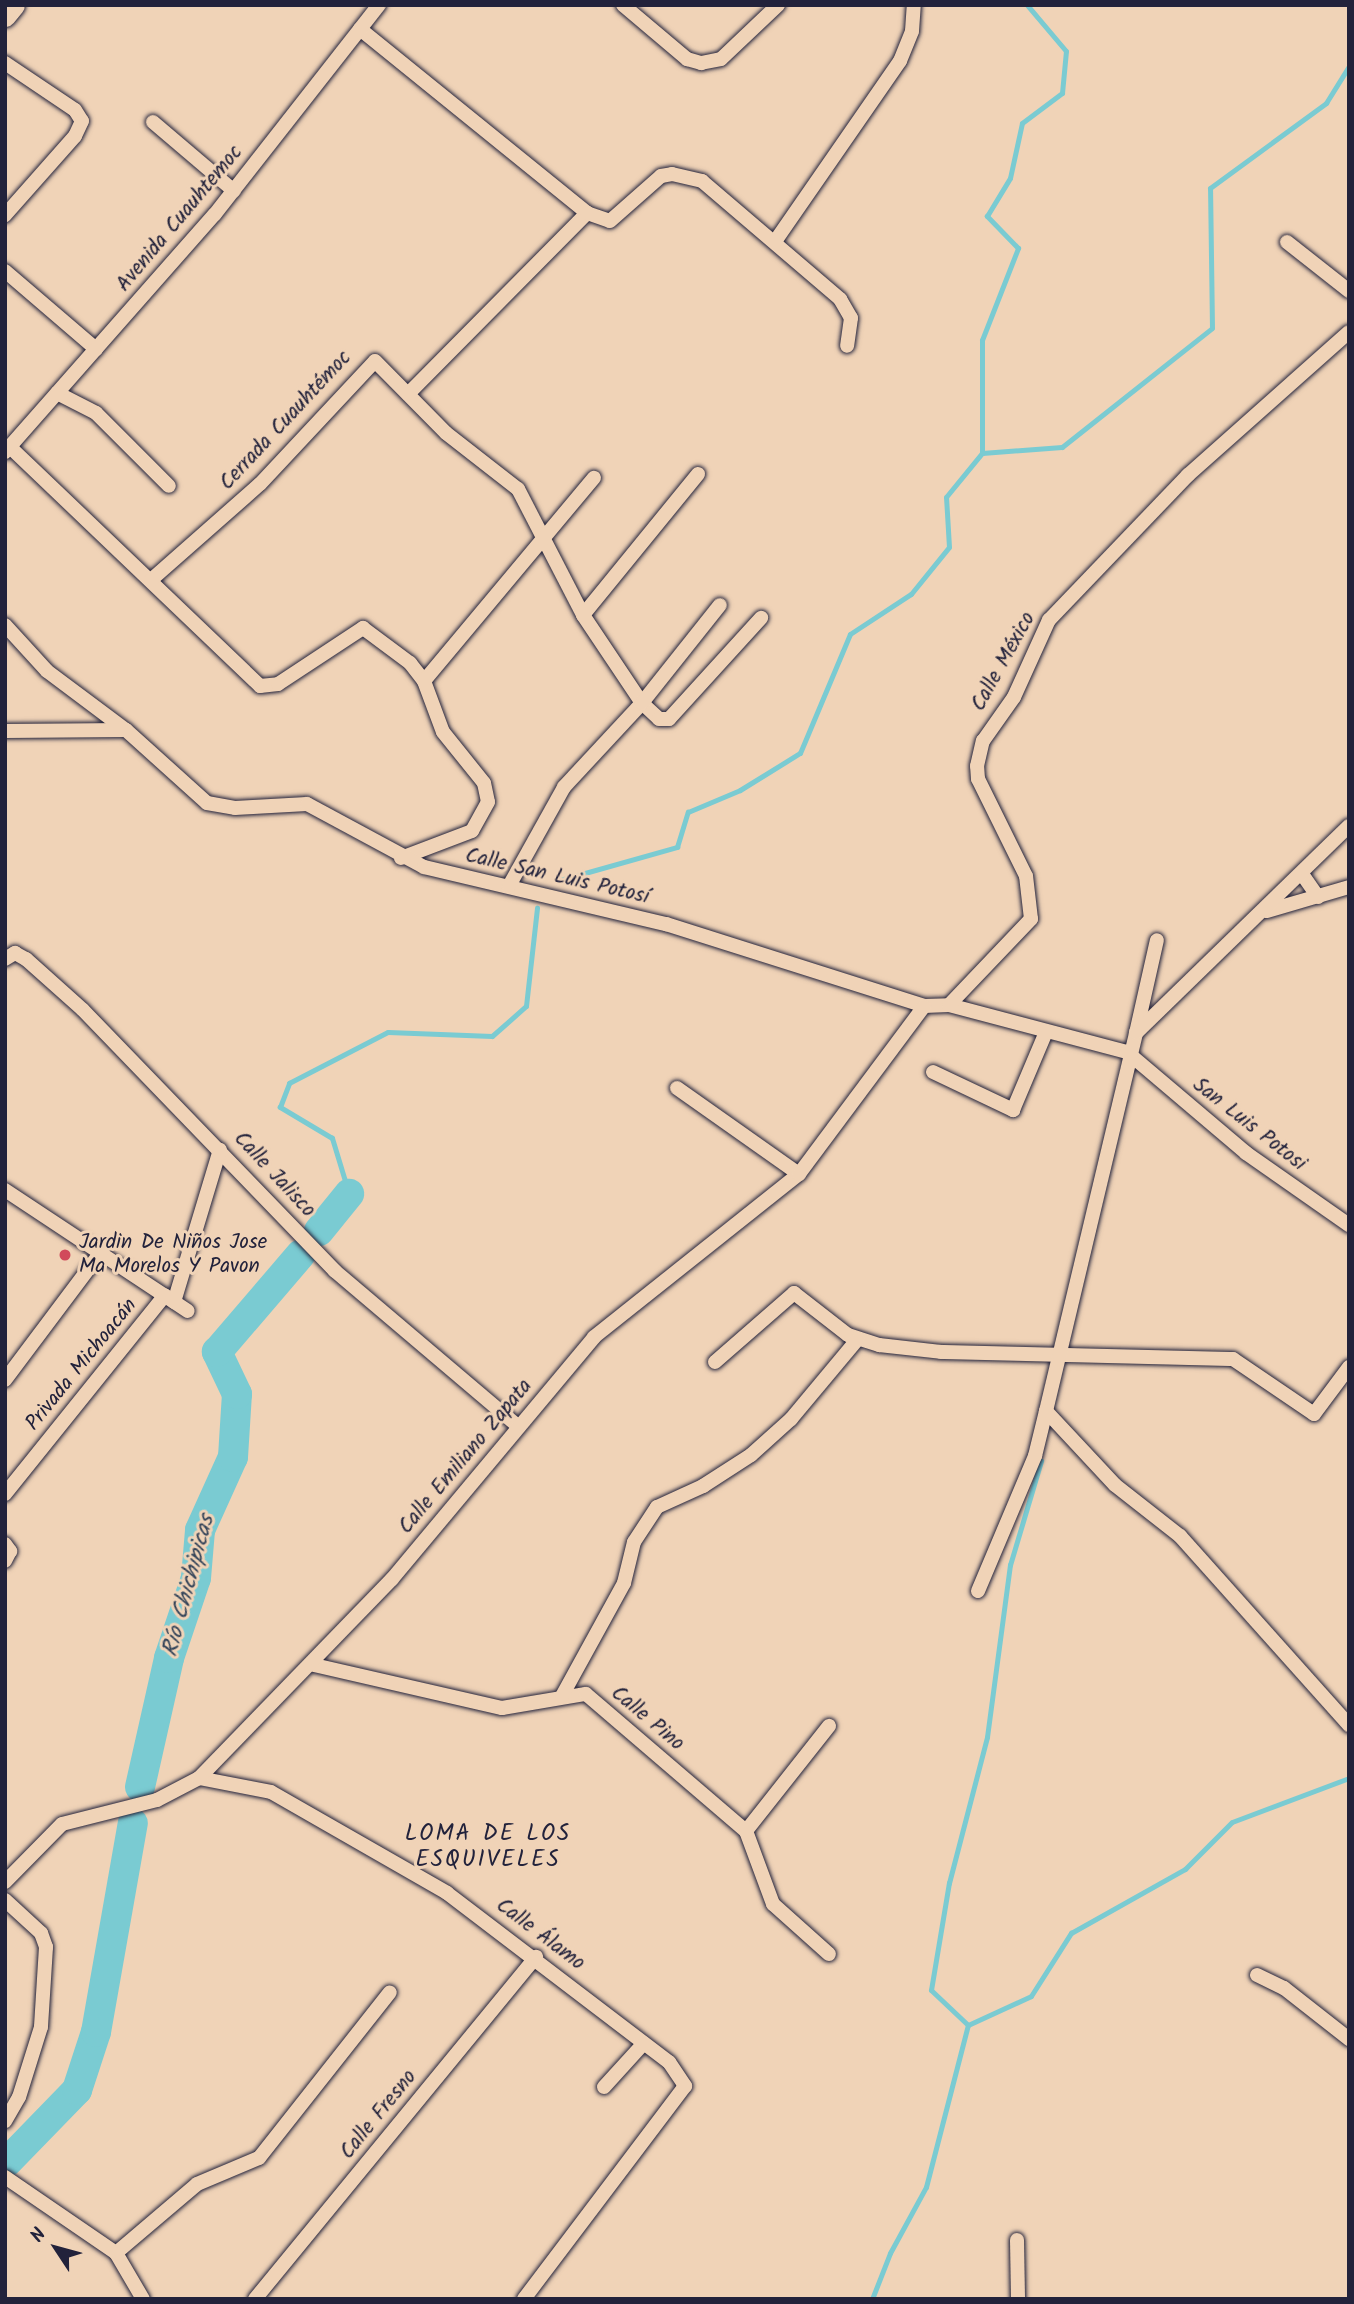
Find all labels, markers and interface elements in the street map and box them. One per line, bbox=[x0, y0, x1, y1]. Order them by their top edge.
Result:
street label: Avenida Cuauhtemoc bbox=[112, 141, 248, 297]
street label: Cerrada Cuauhtémoc bbox=[215, 346, 357, 496]
street label: Calle México bbox=[967, 608, 1041, 716]
street label: Calle San Luis Potosí bbox=[463, 844, 651, 910]
street label: San Luis Potosi bbox=[1187, 1073, 1311, 1177]
street label: Calle Jalisco bbox=[228, 1127, 320, 1223]
place label: Jardin De Niños Jose Ma Morelos Y Pavon bbox=[79, 1230, 267, 1280]
marker: Jardin De Niños Jose Ma Morelos Y Pavon bbox=[57, 1247, 73, 1263]
street label: Privada Michoacán bbox=[21, 1294, 143, 1436]
street label: Calle Emiliano Zapata bbox=[394, 1374, 538, 1540]
water label: Río Chichipicas bbox=[157, 1512, 221, 1660]
street label: Calle Pino bbox=[605, 1681, 689, 1757]
district label: LOMA DE LOS ESQUIVELES bbox=[406, 1820, 570, 1874]
street label: Calle Álamo bbox=[491, 1893, 589, 1977]
street label: Calle Fresno bbox=[335, 2065, 423, 2165]
north arrow bbox=[21, 2213, 91, 2283]
text: N bbox=[23, 2222, 55, 2249]

